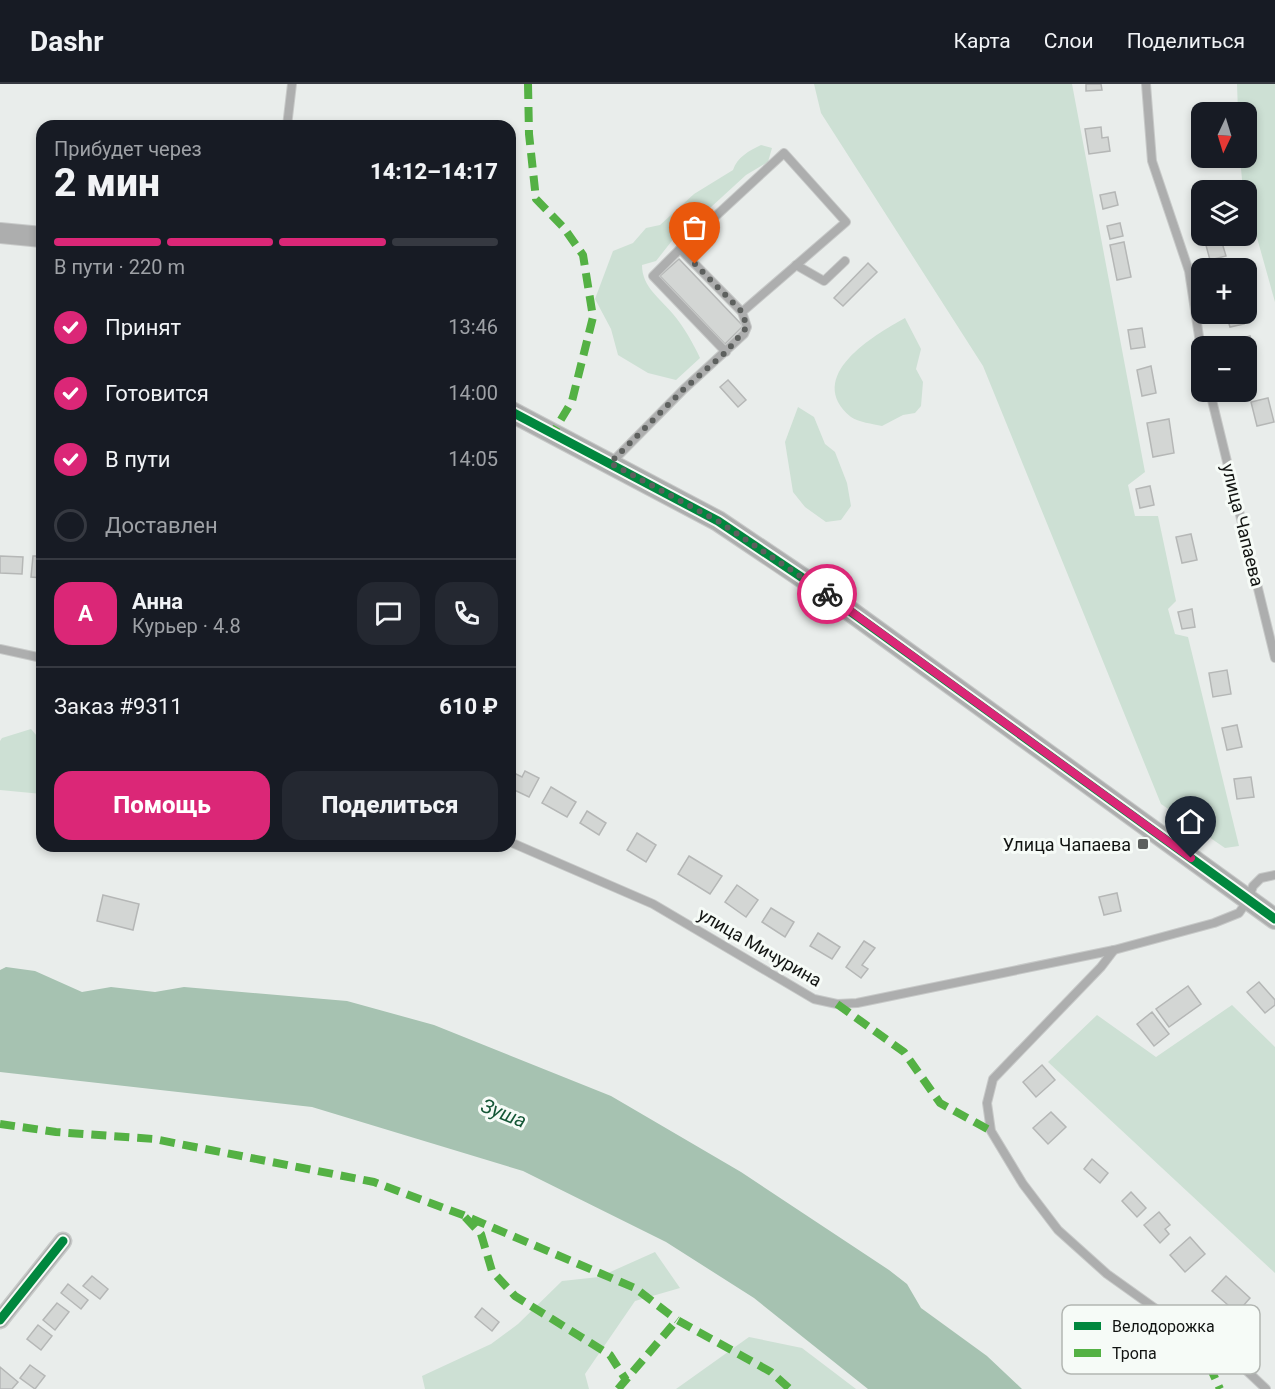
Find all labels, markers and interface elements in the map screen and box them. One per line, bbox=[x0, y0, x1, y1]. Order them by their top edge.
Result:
text: Dashr bbox=[30, 25, 104, 58]
text: Карта bbox=[954, 29, 1011, 53]
text: Слои bbox=[1044, 29, 1094, 53]
text: Поделиться bbox=[1127, 29, 1245, 53]
north arrow bbox=[1191, 102, 1257, 168]
map controls bbox=[1191, 102, 1257, 402]
text: Прибудет через bbox=[54, 137, 202, 161]
text: 14:12–14:17 bbox=[370, 159, 498, 184]
text: 2 мин bbox=[54, 160, 160, 206]
button: layers bbox=[1191, 180, 1257, 246]
pin bbox=[669, 202, 720, 264]
icon: bag bbox=[678, 211, 711, 244]
text: В пути · 220 m bbox=[54, 255, 185, 279]
button: + bbox=[1191, 258, 1257, 324]
icon: check bbox=[54, 311, 87, 344]
text: Принят bbox=[105, 315, 181, 340]
text: 13:46 bbox=[448, 315, 498, 339]
button: − bbox=[1191, 336, 1257, 402]
icon: check bbox=[54, 377, 87, 410]
text: Готовится bbox=[105, 381, 209, 406]
text: 14:00 bbox=[448, 381, 498, 405]
icon: check bbox=[54, 443, 87, 476]
text: В пути bbox=[105, 447, 171, 472]
text: 14:05 bbox=[448, 447, 498, 471]
street label: улица Чапаева bbox=[1218, 461, 1268, 589]
text: Доставлен bbox=[105, 513, 218, 538]
courier bbox=[797, 564, 857, 624]
icon: bike bbox=[811, 578, 844, 611]
button: chat bbox=[357, 582, 420, 645]
button: phone bbox=[435, 582, 498, 645]
text: Анна bbox=[132, 589, 183, 614]
text: А bbox=[78, 601, 93, 626]
text: Курьер · 4.8 bbox=[132, 614, 241, 638]
text: Заказ #9311 bbox=[54, 694, 183, 719]
text: 610 ₽ bbox=[439, 694, 498, 719]
button: Помощь bbox=[54, 771, 270, 840]
button: Поделиться bbox=[282, 771, 498, 840]
pin bbox=[1165, 796, 1216, 858]
icon: home bbox=[1174, 805, 1207, 838]
place label: Улица Чапаева bbox=[1003, 834, 1131, 855]
marker: Улица Чапаева bbox=[1136, 837, 1150, 851]
street label: улица Мичурина bbox=[695, 903, 825, 991]
water label: Зуша bbox=[478, 1093, 530, 1133]
legend bbox=[1062, 1305, 1260, 1374]
text: Велодорожка bbox=[1112, 1317, 1215, 1336]
text: Тропа bbox=[1112, 1344, 1157, 1363]

